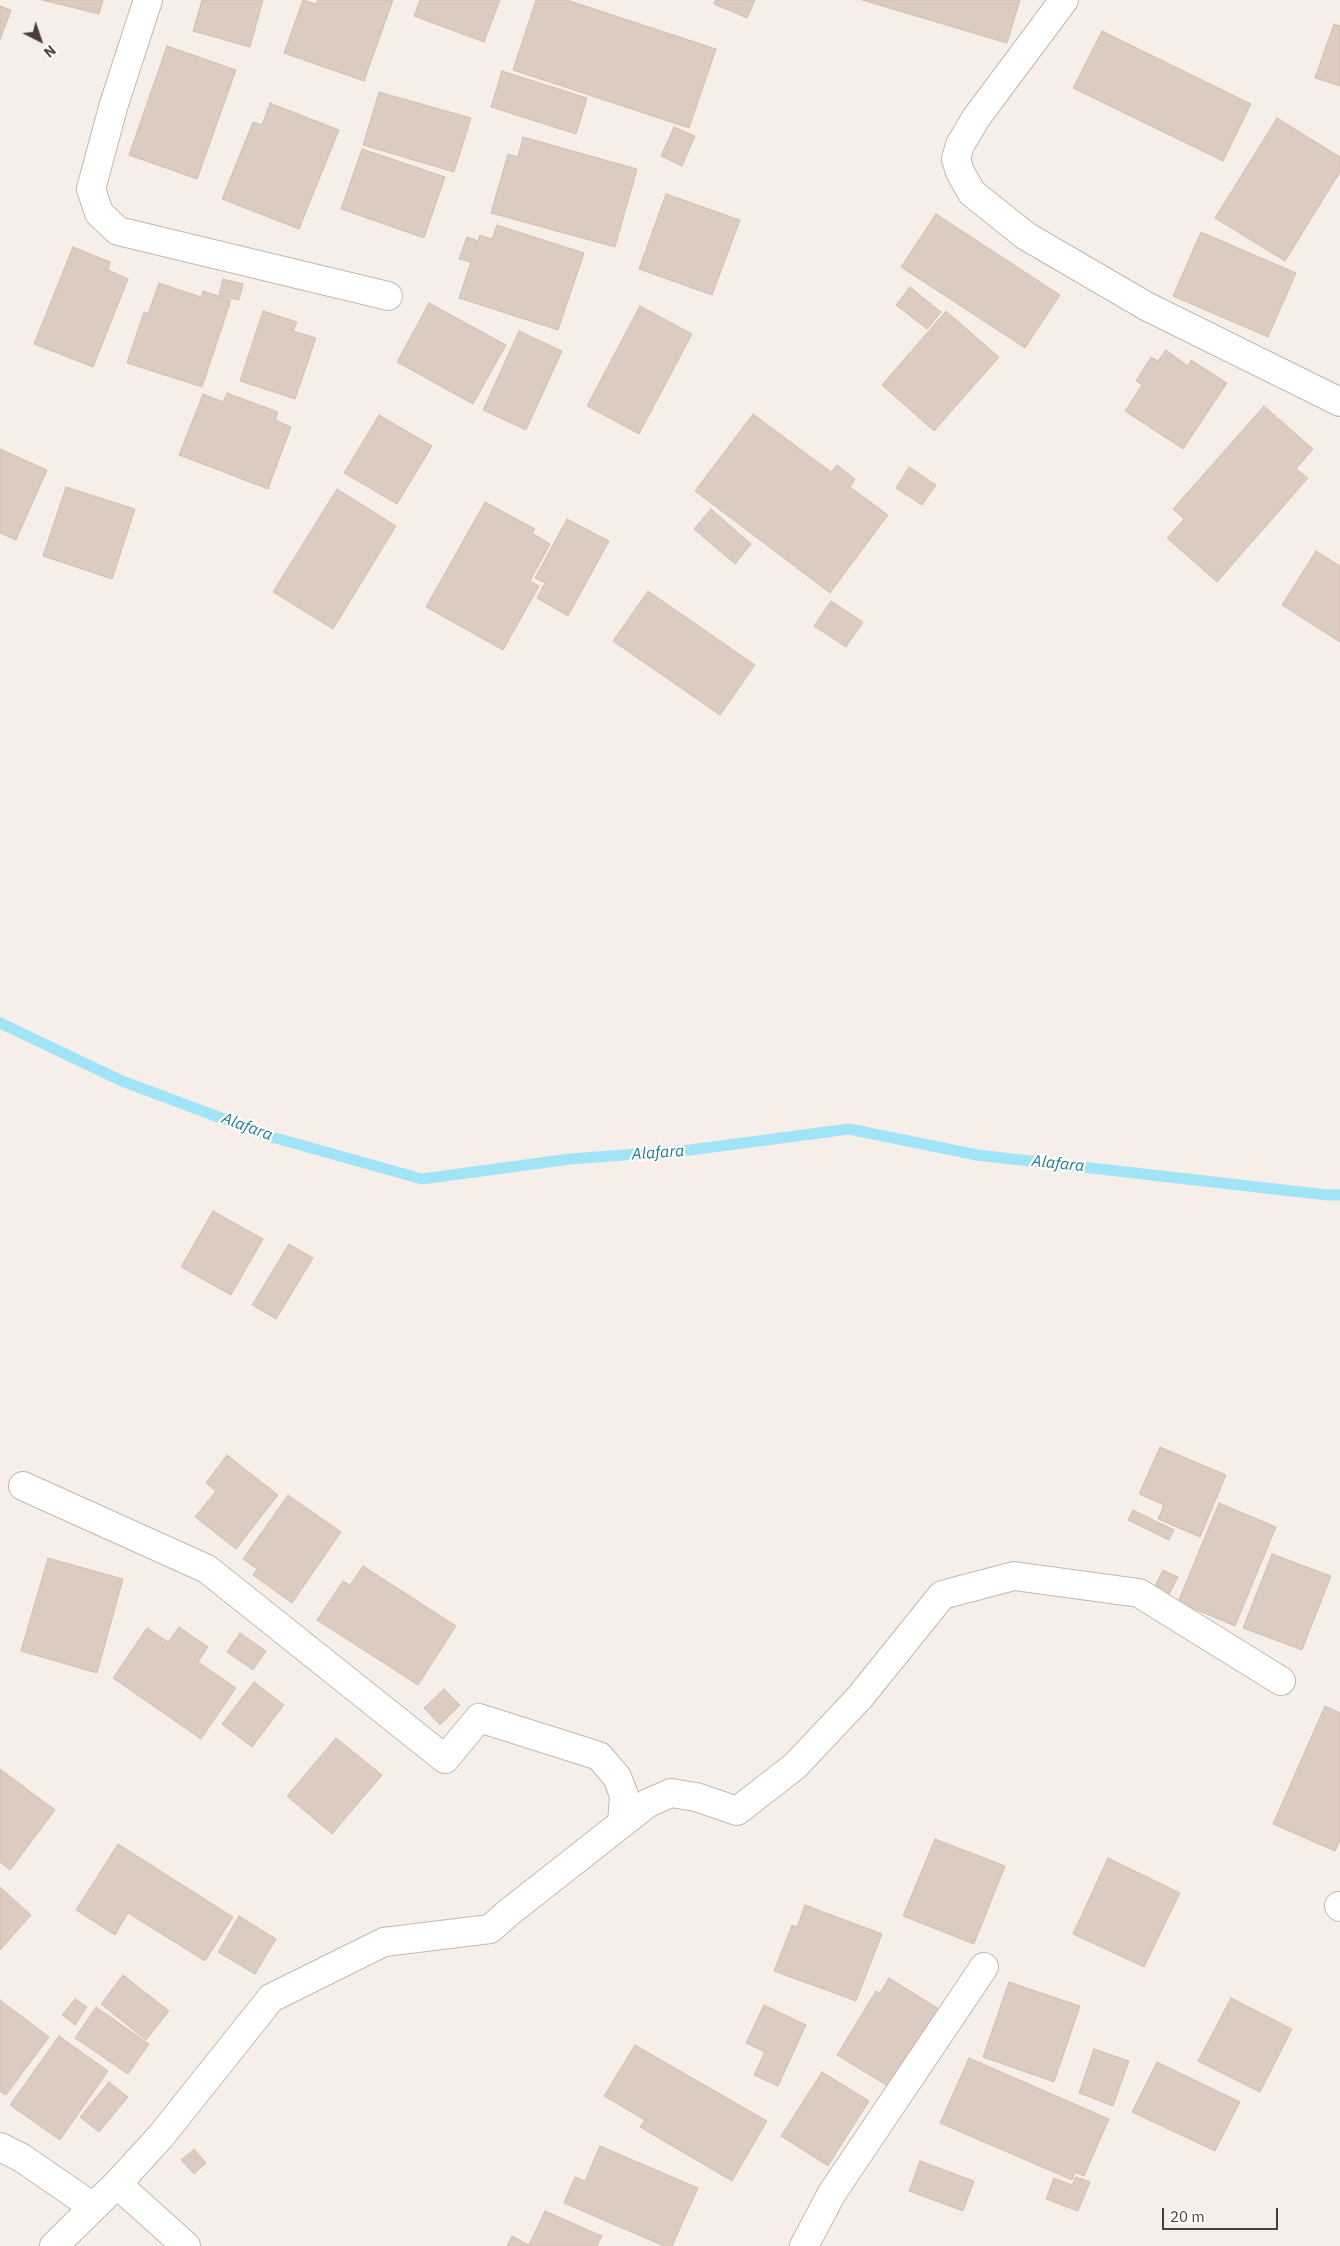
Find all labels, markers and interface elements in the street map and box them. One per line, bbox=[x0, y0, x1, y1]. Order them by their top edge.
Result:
north arrow bbox=[15, 15, 65, 65]
text: N bbox=[40, 41, 60, 61]
water label: Alafara bbox=[219, 1109, 275, 1145]
water label: Alafara bbox=[631, 1142, 685, 1164]
water label: Alafara bbox=[1031, 1152, 1085, 1176]
scale bar bbox=[1165, 2198, 1281, 2230]
text: 20 m bbox=[1170, 2207, 1205, 2226]

